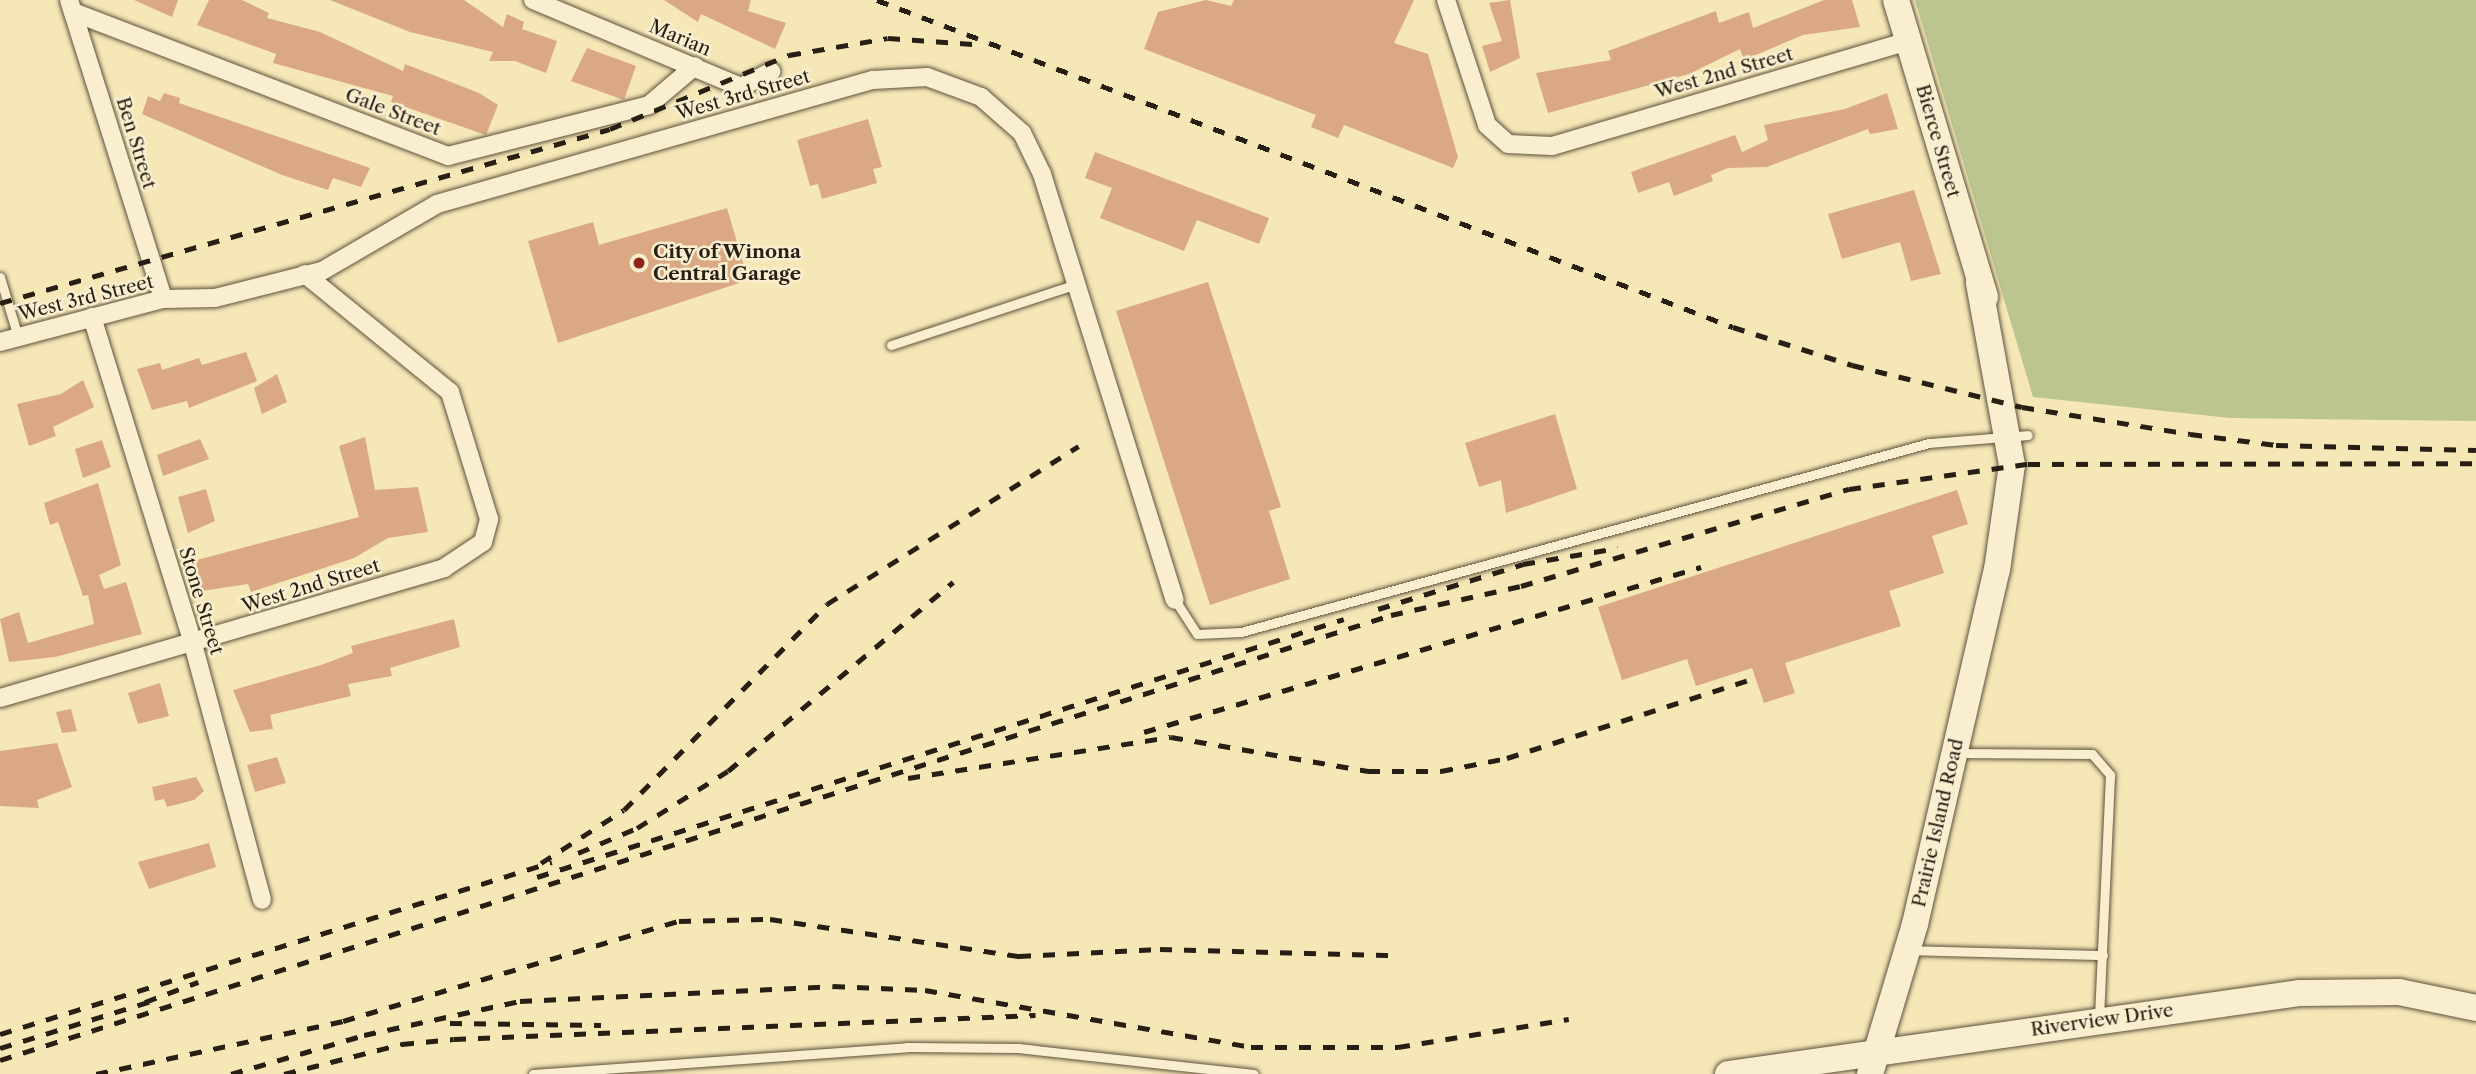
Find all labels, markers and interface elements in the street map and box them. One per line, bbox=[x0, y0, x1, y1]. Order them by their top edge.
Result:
street label: Marian bbox=[646, 15, 714, 61]
street label: West 2nd Street bbox=[1652, 42, 1796, 104]
street label: West 3rd Street bbox=[673, 65, 813, 125]
street label: Bierce Street bbox=[1911, 82, 1965, 200]
street label: Gale Street bbox=[342, 83, 444, 141]
street label: Ben Street bbox=[111, 94, 161, 192]
place label: City of Winona Central Garage bbox=[653, 241, 802, 285]
marker: City of Winona Central Garage bbox=[631, 255, 647, 271]
street label: West 3rd Street bbox=[16, 270, 156, 326]
street label: Stone Street bbox=[174, 545, 228, 657]
street label: West 2nd Street bbox=[239, 554, 383, 618]
street label: Prairie Island Road bbox=[1908, 737, 1968, 909]
street label: Riverview Drive bbox=[2029, 999, 2175, 1041]

